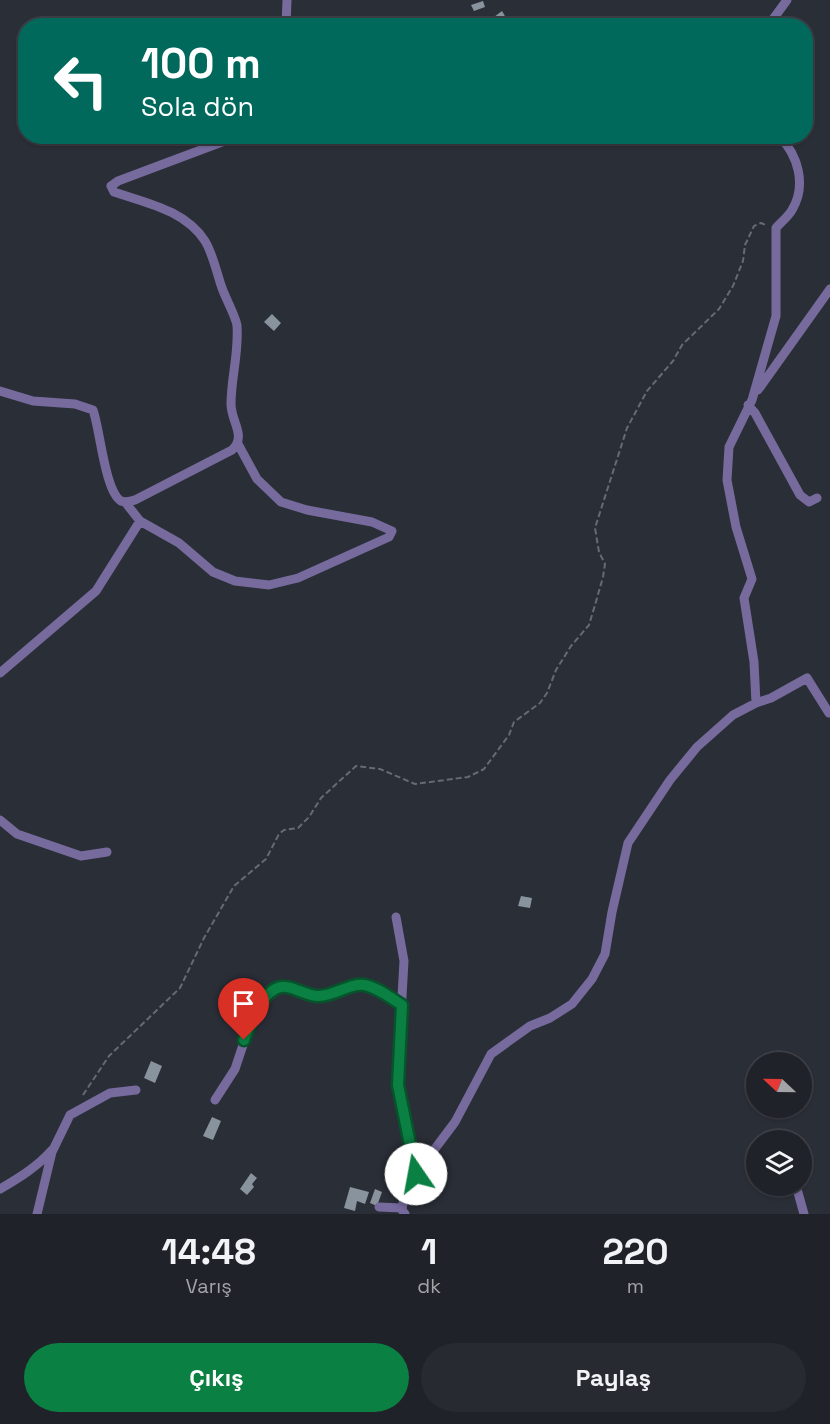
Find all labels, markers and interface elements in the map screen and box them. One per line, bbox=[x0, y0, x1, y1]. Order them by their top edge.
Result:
text: 100 m bbox=[141, 37, 261, 90]
icon: left bbox=[42, 42, 120, 120]
text: Sola dön bbox=[141, 89, 254, 124]
pin bbox=[218, 978, 269, 1040]
icon: arrive bbox=[227, 987, 260, 1020]
north arrow bbox=[746, 1052, 812, 1118]
map controls bbox=[746, 1052, 812, 1196]
button: layers bbox=[746, 1130, 812, 1196]
position arrow bbox=[384, 1142, 448, 1206]
text: 14:48 bbox=[161, 1229, 256, 1275]
text: 1 bbox=[421, 1229, 437, 1275]
text: 220 bbox=[602, 1229, 669, 1275]
text: Varış bbox=[186, 1273, 232, 1299]
text: dk bbox=[417, 1273, 441, 1299]
text: m bbox=[627, 1273, 644, 1299]
button: Çıkış bbox=[24, 1343, 409, 1412]
button: Paylaş bbox=[421, 1343, 806, 1412]

